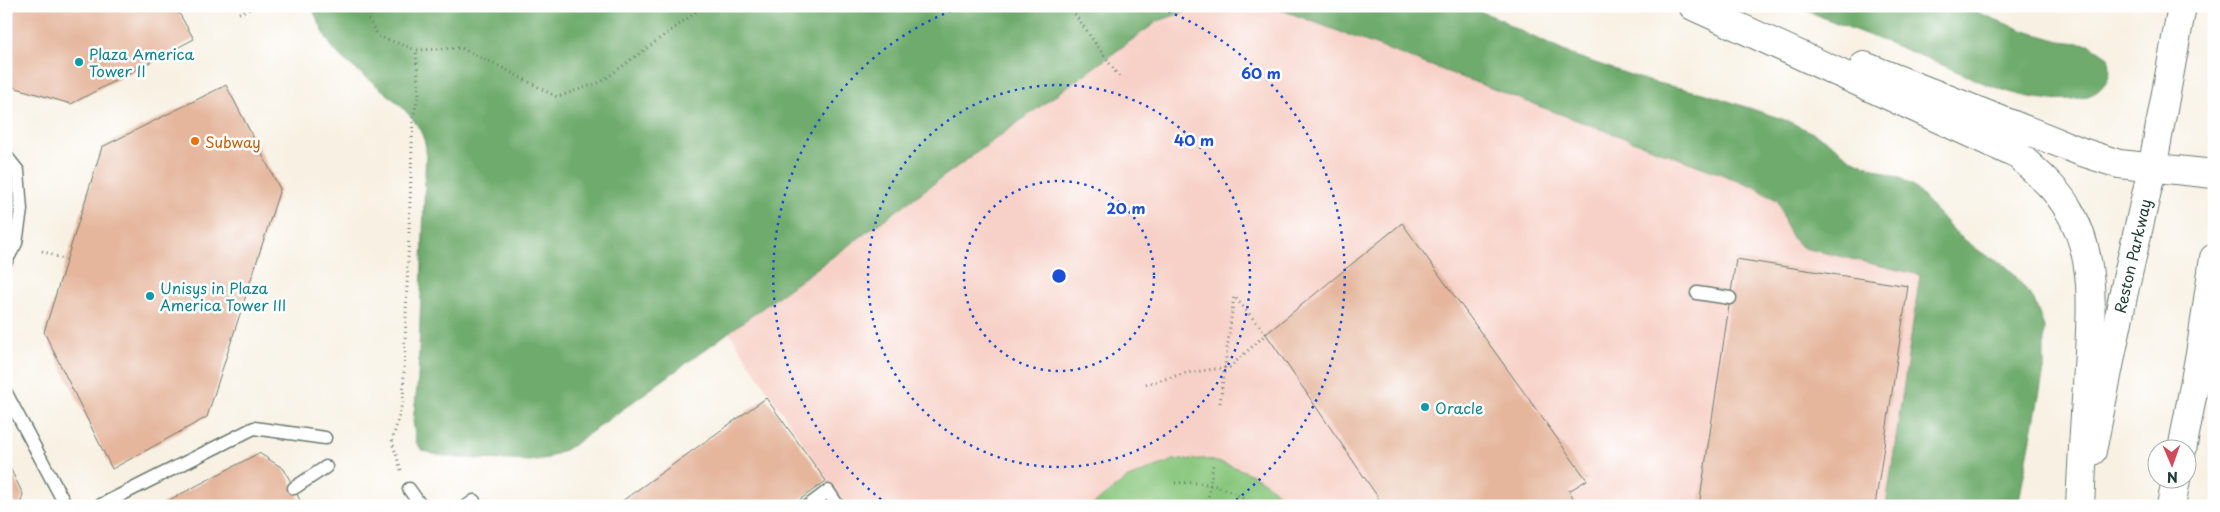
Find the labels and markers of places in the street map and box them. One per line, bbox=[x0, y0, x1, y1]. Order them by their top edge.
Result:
place label: Plaza America Tower II bbox=[89, 42, 195, 82]
marker: Plaza America Tower II bbox=[73, 56, 85, 68]
place label: Subway bbox=[205, 130, 261, 153]
marker: Subway bbox=[189, 135, 201, 147]
centre of rings bbox=[1050, 267, 1068, 285]
place label: Unisys in Plaza America Tower III bbox=[160, 276, 286, 316]
marker: Unisys in Plaza America Tower III bbox=[144, 290, 156, 302]
place label: Oracle bbox=[1435, 396, 1483, 419]
marker: Oracle bbox=[1419, 401, 1431, 413]

